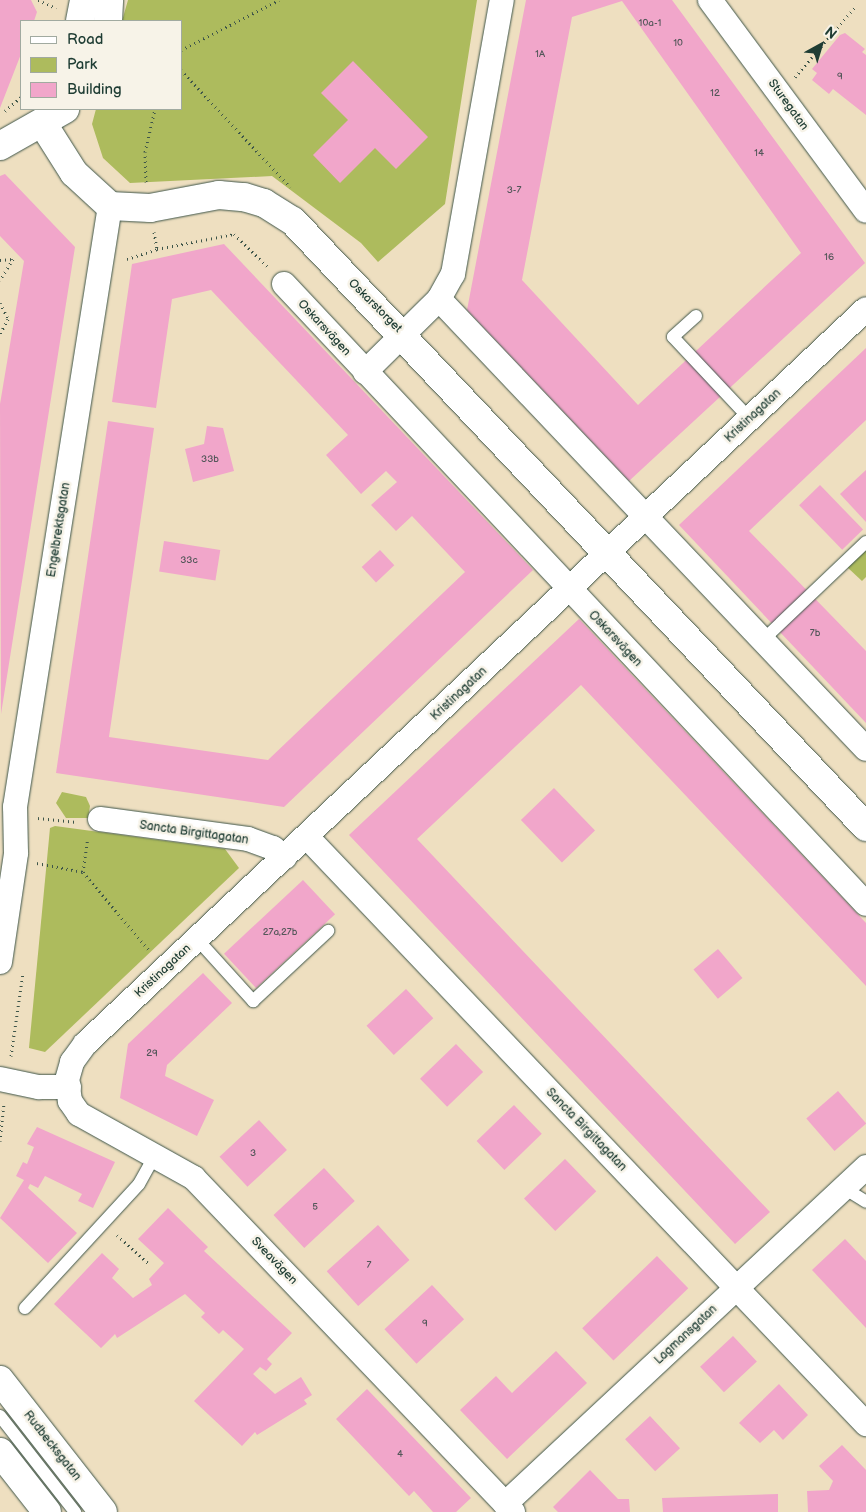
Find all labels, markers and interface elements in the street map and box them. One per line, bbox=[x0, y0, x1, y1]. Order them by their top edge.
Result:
house number: 10a-1 bbox=[639, 18, 661, 30]
legend bbox=[20, 20, 182, 110]
north arrow bbox=[796, 20, 846, 70]
text: N bbox=[821, 23, 840, 43]
text: Road bbox=[67, 30, 103, 49]
house number: 10 bbox=[673, 38, 683, 50]
house number: 1A bbox=[535, 49, 545, 61]
text: Park bbox=[67, 55, 97, 74]
house number: 9 bbox=[837, 71, 843, 83]
street label: Sturegatan bbox=[765, 77, 811, 133]
text: Building bbox=[67, 80, 122, 99]
house number: 12 bbox=[710, 88, 720, 100]
house number: 14 bbox=[754, 148, 764, 160]
house number: 3-7 bbox=[507, 185, 521, 197]
house number: 16 bbox=[824, 252, 834, 264]
street label: Oskarstorget bbox=[345, 276, 405, 336]
street label: Oskarsvägen bbox=[294, 297, 354, 359]
street label: Kristinagatan bbox=[722, 386, 784, 446]
house number: 33b bbox=[201, 454, 219, 466]
street label: Engelbrektsgatan bbox=[44, 482, 74, 578]
house number: 33c bbox=[180, 555, 198, 567]
street label: Oskarsvägen bbox=[585, 608, 645, 670]
house number: 7b bbox=[810, 628, 820, 640]
street label: Kristinagatan bbox=[428, 664, 490, 724]
street label: Sancta Birgittagatan bbox=[139, 818, 249, 848]
house number: 27a,27b bbox=[263, 927, 297, 939]
street label: Kristinagatan bbox=[132, 941, 194, 1001]
house number: 29 bbox=[146, 1048, 158, 1060]
street label: Sancta Birgittagatan bbox=[543, 1085, 629, 1175]
house number: 3 bbox=[250, 1148, 256, 1160]
house number: 5 bbox=[312, 1202, 318, 1214]
street label: Sveavägen bbox=[248, 1234, 300, 1288]
house number: 7 bbox=[367, 1260, 371, 1272]
street label: Lagmansgatan bbox=[652, 1302, 720, 1368]
house number: 9 bbox=[422, 1318, 428, 1330]
street label: Rudbecksgatan bbox=[20, 1408, 84, 1484]
house number: 4 bbox=[397, 1449, 403, 1461]

